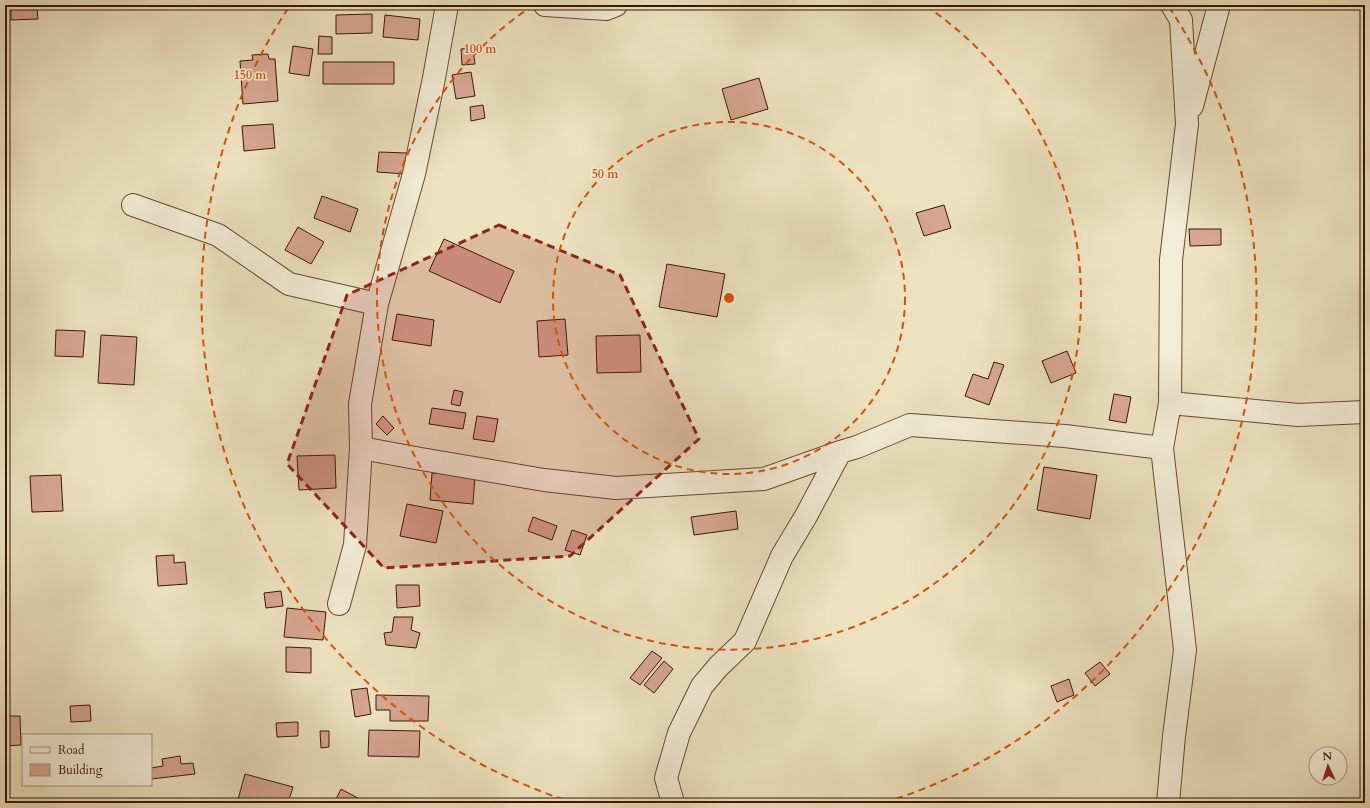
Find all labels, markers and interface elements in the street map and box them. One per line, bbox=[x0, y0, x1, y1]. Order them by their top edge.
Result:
text: 100 m bbox=[464, 41, 497, 57]
text: 150 m bbox=[234, 67, 267, 83]
text: 50 m bbox=[592, 166, 619, 182]
centre of rings bbox=[722, 291, 736, 305]
legend bbox=[22, 734, 152, 786]
text: Road bbox=[58, 742, 85, 758]
north arrow bbox=[1308, 746, 1348, 786]
text: N bbox=[1322, 749, 1333, 764]
text: Building bbox=[58, 762, 103, 778]

